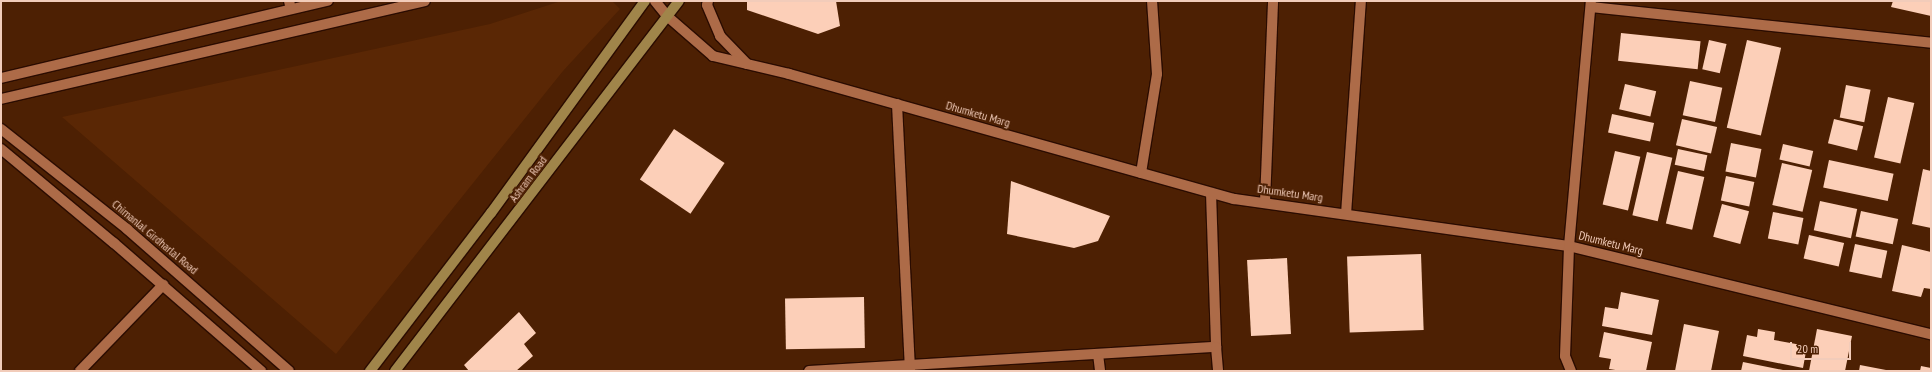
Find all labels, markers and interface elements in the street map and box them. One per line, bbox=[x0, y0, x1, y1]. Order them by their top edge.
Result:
street label: Dhumketu Marg bbox=[944, 98, 1012, 130]
street label: Ashram Road bbox=[506, 153, 550, 205]
street label: Dhumketu Marg bbox=[1256, 181, 1324, 205]
street label: Chimanlal Girdharlal Road bbox=[109, 197, 201, 277]
street label: Dhumketu Marg bbox=[1577, 228, 1645, 258]
scale bar bbox=[1792, 334, 1853, 360]
text: 20 m bbox=[1797, 341, 1818, 356]

